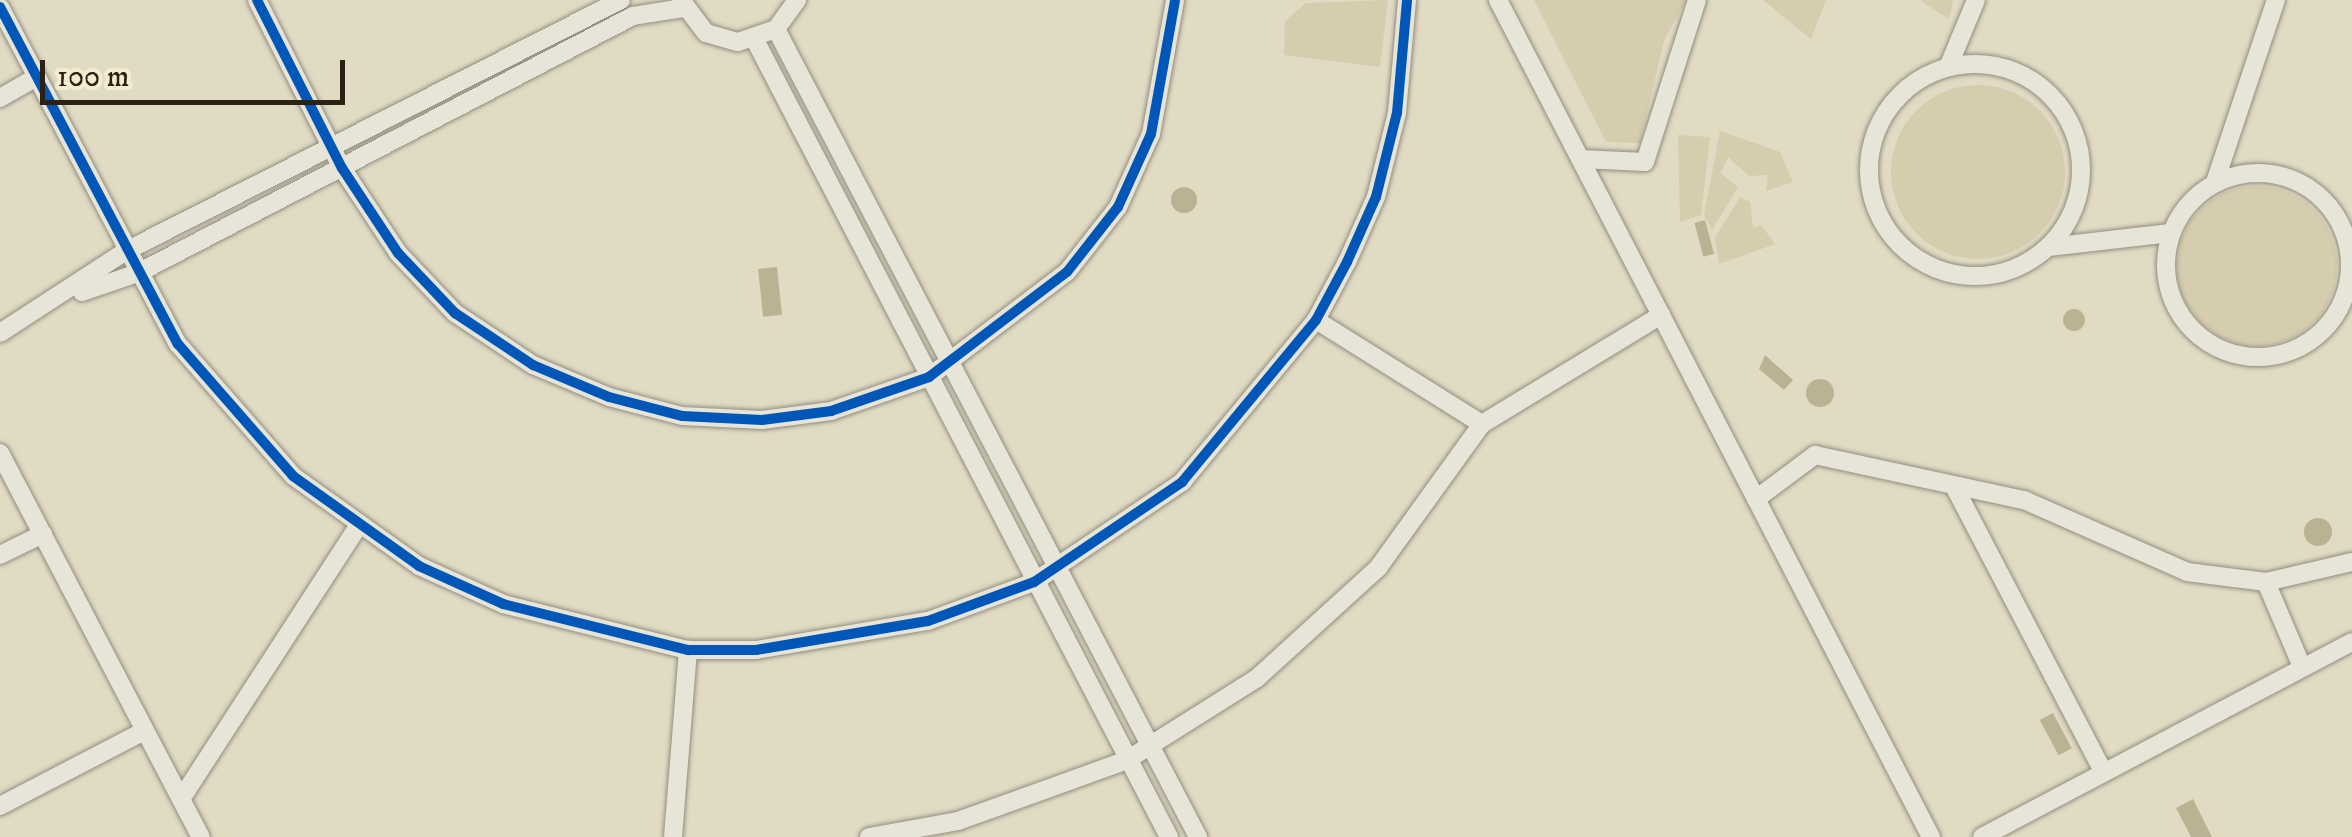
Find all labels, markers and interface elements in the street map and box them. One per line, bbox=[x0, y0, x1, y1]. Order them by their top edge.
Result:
scale bar bbox=[45, 40, 350, 102]
text: 100 m bbox=[57, 59, 129, 96]

